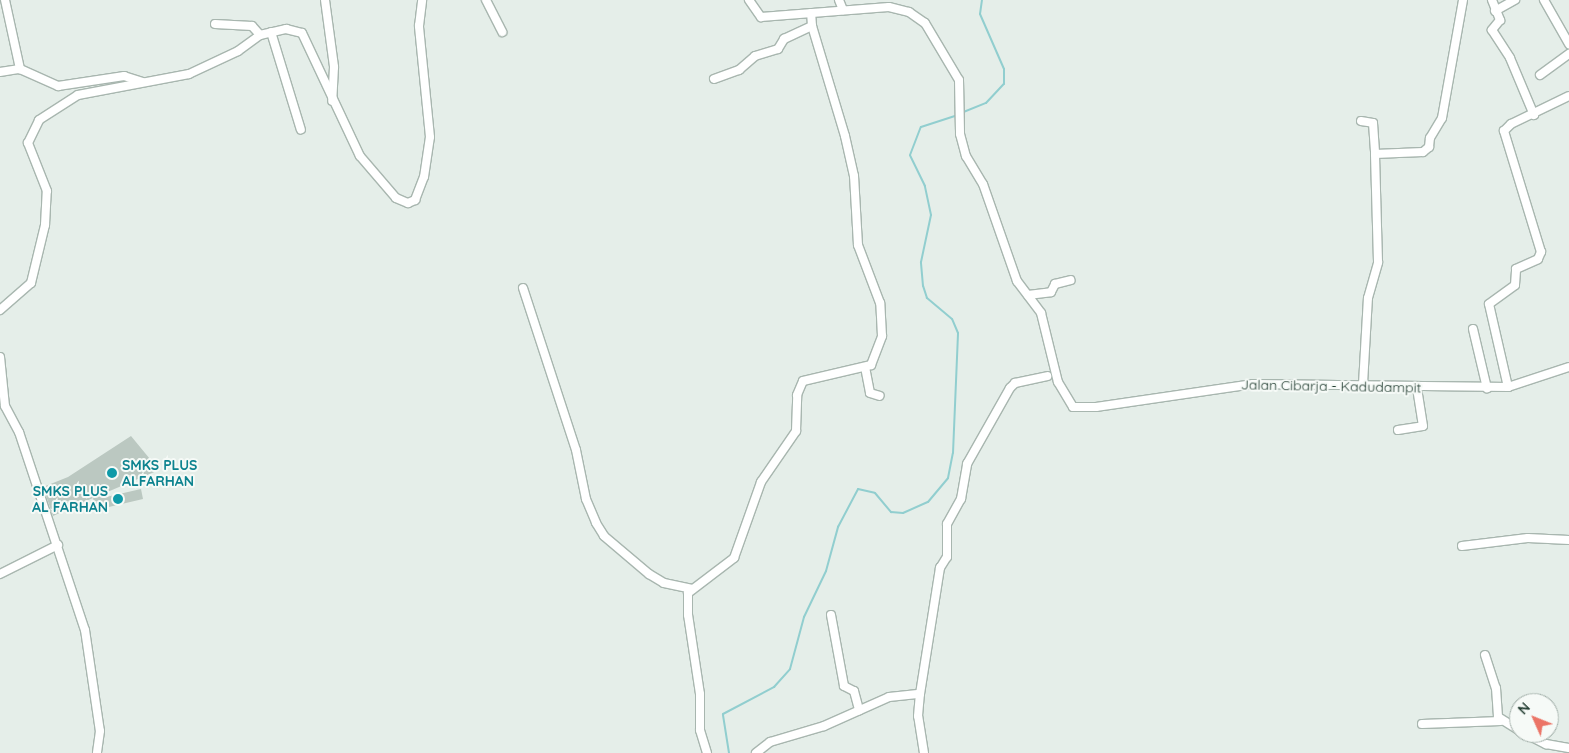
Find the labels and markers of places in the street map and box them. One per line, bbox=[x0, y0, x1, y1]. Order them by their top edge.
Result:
place label: SMKS PLUS ALFARHAN bbox=[122, 457, 197, 490]
marker: SMKS PLUS ALFARHAN bbox=[106, 467, 118, 479]
place label: SMKS PLUS AL FARHAN bbox=[32, 483, 108, 516]
marker: SMKS PLUS AL FARHAN bbox=[112, 493, 124, 505]

